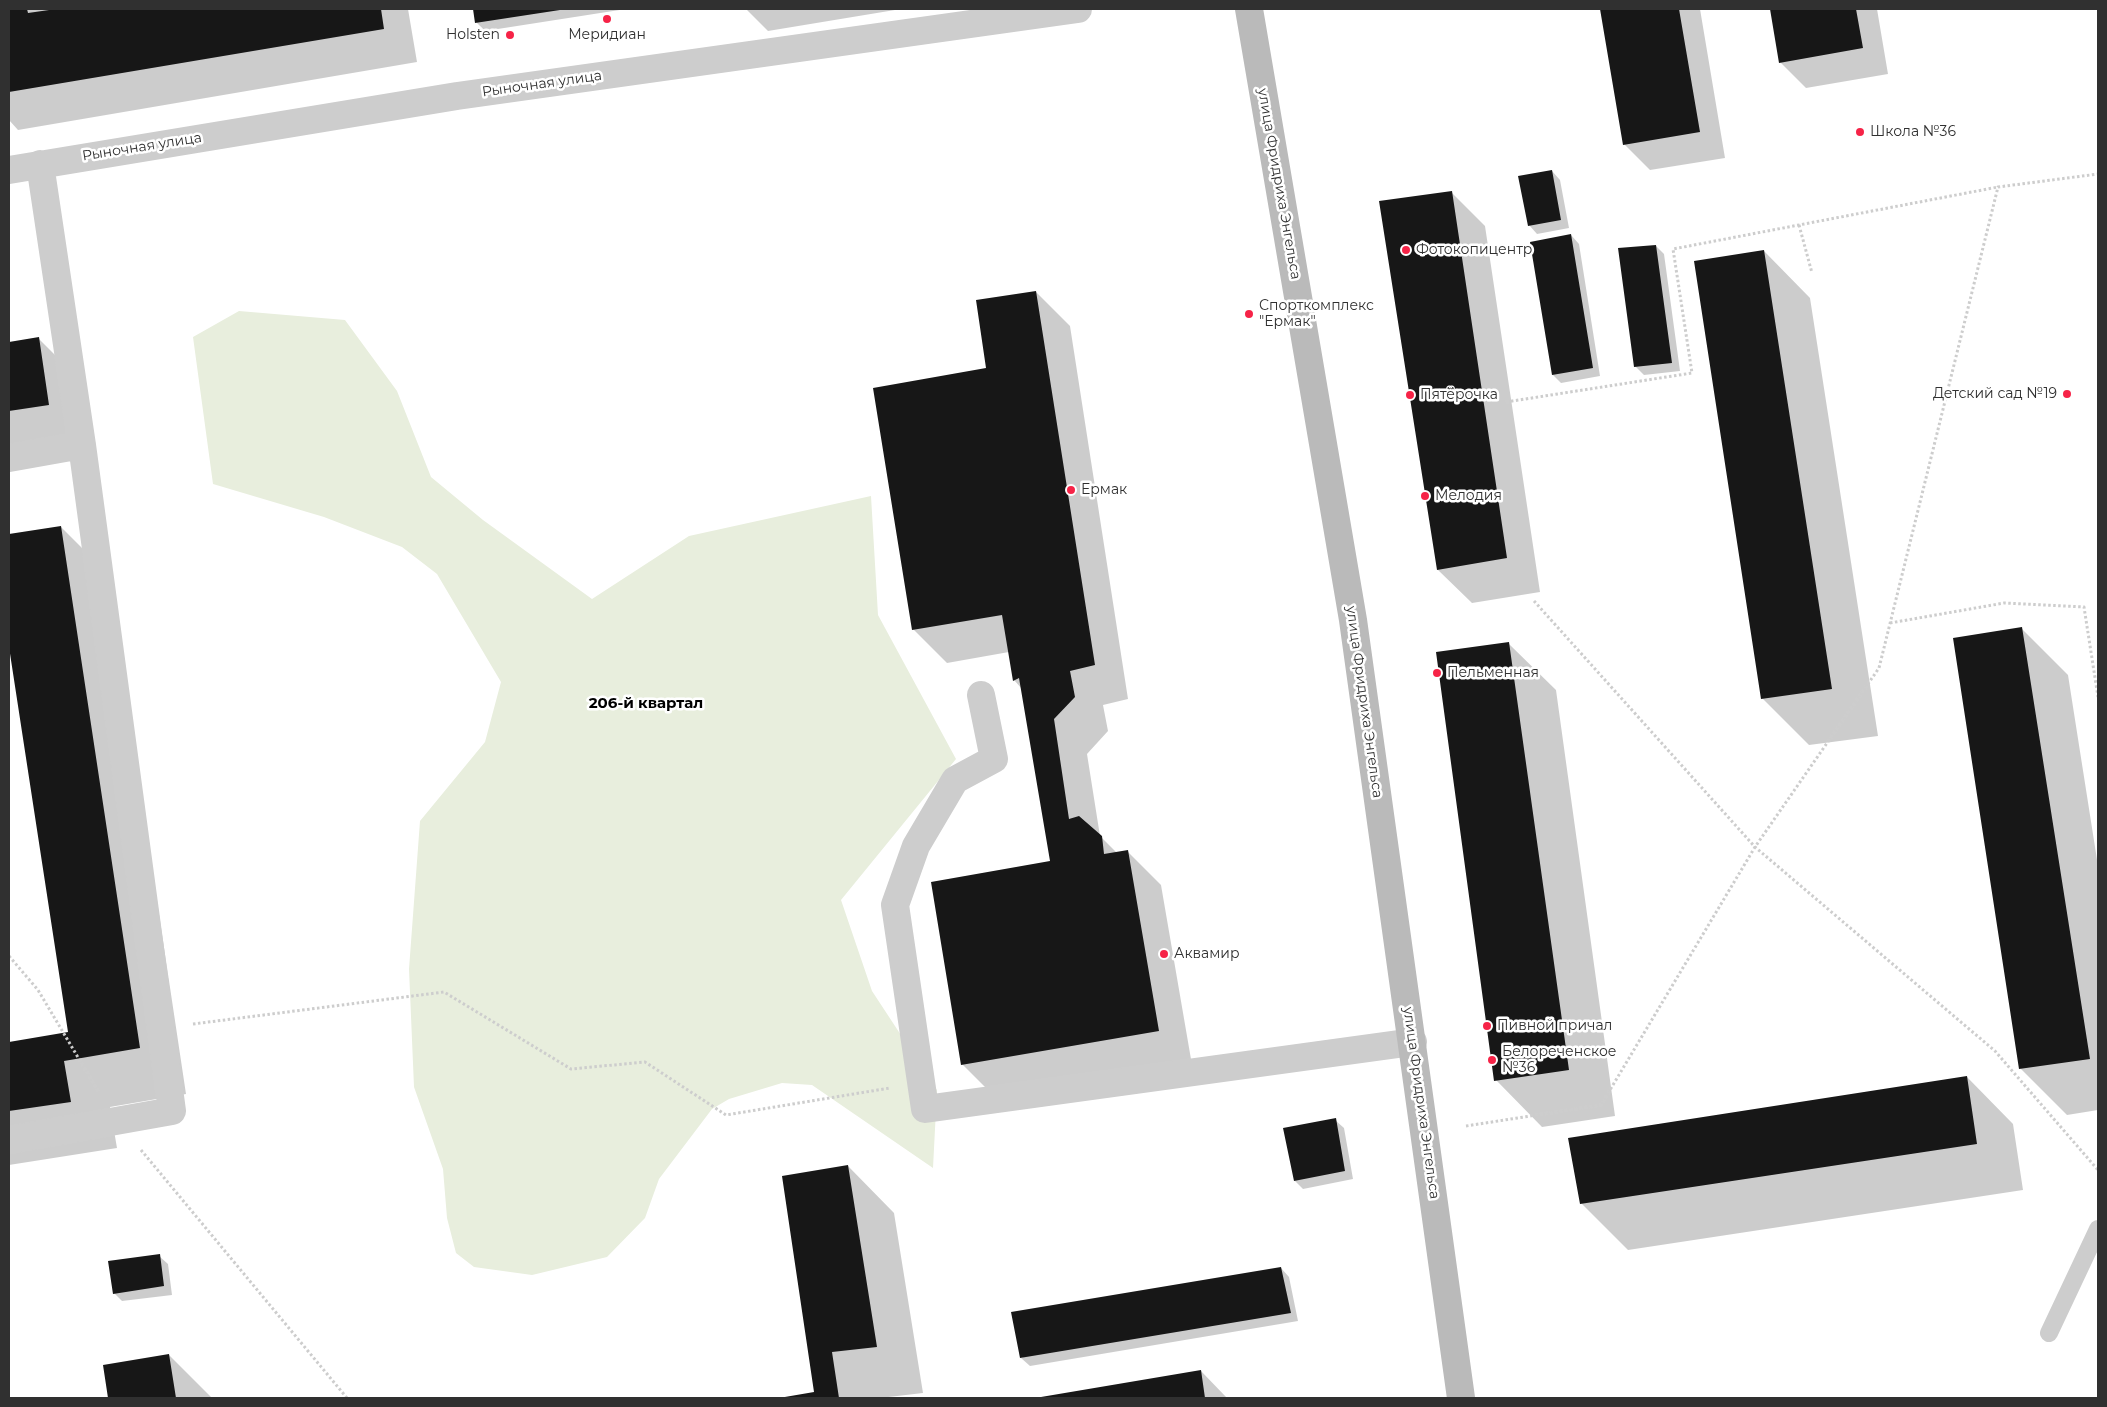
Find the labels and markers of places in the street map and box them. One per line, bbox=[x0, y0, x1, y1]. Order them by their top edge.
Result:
marker: Меридиан bbox=[601, 13, 613, 25]
place label: Holsten bbox=[446, 27, 500, 43]
place label: Меридиан bbox=[568, 27, 646, 43]
marker: Holsten bbox=[504, 29, 516, 41]
place label: Школа №36 bbox=[1870, 124, 1956, 140]
marker: Школа №36 bbox=[1854, 126, 1866, 138]
place label: Фотокопицентр bbox=[1416, 242, 1532, 258]
marker: Фотокопицентр bbox=[1400, 244, 1412, 256]
place label: Спорткомплекс "Ермак" bbox=[1259, 298, 1374, 331]
marker: Спорткомплекс "Ермак" bbox=[1243, 308, 1255, 320]
place label: Детский сад №19 bbox=[1933, 386, 2057, 402]
place label: Пятёрочка bbox=[1420, 387, 1498, 403]
marker: Детский сад №19 bbox=[2061, 388, 2073, 400]
marker: Пятёрочка bbox=[1404, 389, 1416, 401]
place label: Ермак bbox=[1081, 482, 1127, 498]
marker: Ермак bbox=[1065, 484, 1077, 496]
place label: Мелодия bbox=[1435, 488, 1502, 504]
marker: Мелодия bbox=[1419, 490, 1431, 502]
place label: Пельменная bbox=[1447, 665, 1539, 681]
marker: Пельменная bbox=[1431, 667, 1443, 679]
place label: Аквамир bbox=[1174, 946, 1240, 962]
marker: Аквамир bbox=[1158, 948, 1170, 960]
place label: Пивной причал bbox=[1497, 1018, 1612, 1034]
marker: Пивной причал bbox=[1481, 1020, 1493, 1032]
place label: Белореченское №36 bbox=[1502, 1044, 1616, 1076]
marker: Белореченское №36 bbox=[1486, 1054, 1498, 1066]

